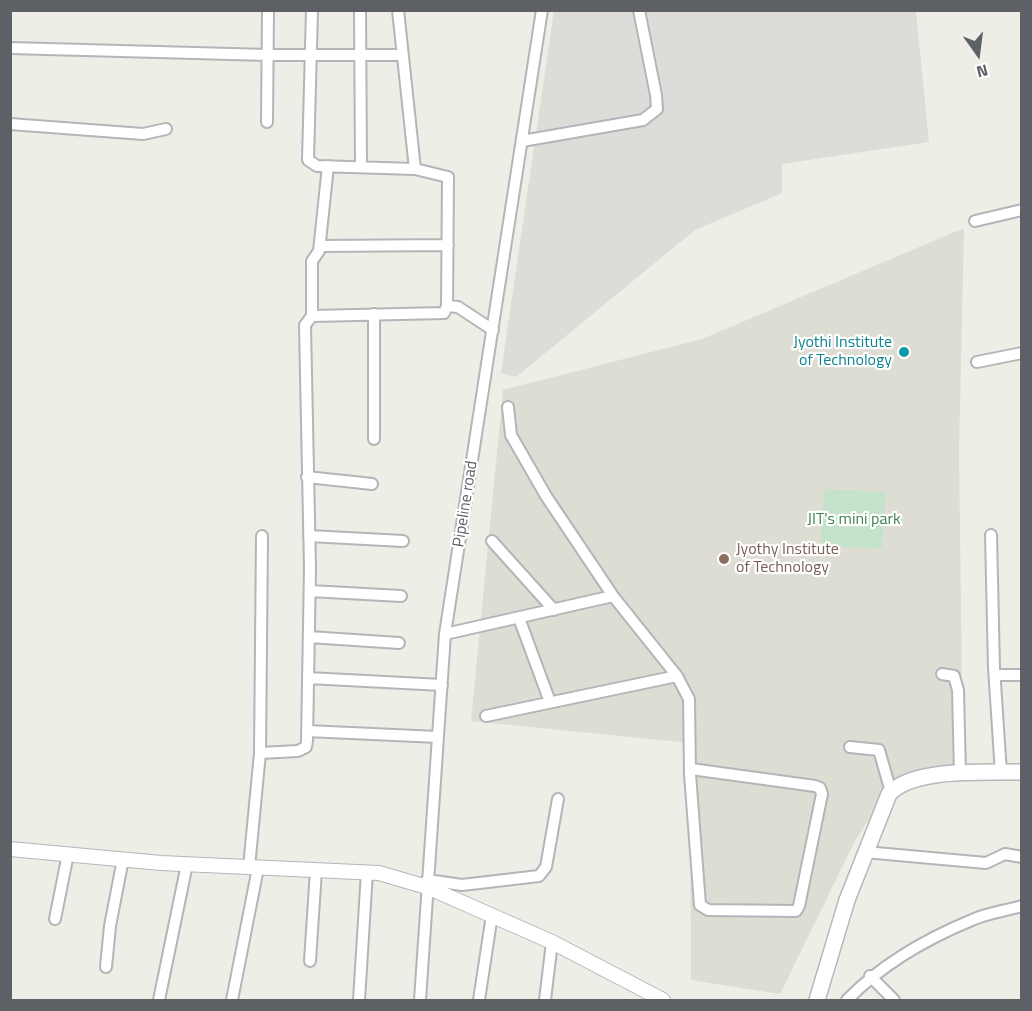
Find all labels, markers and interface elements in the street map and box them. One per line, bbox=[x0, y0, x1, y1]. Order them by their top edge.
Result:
north arrow bbox=[948, 24, 1008, 84]
text: N bbox=[974, 58, 991, 84]
place label: Jyothi Institute of Technology bbox=[793, 333, 892, 371]
marker: Jyothi Institute of Technology bbox=[897, 345, 911, 359]
street label: Pipeline road bbox=[450, 459, 482, 549]
park label: JIT's mini park bbox=[807, 510, 901, 530]
place label: Jyothy Institute of Technology bbox=[736, 540, 839, 578]
marker: Jyothy Institute of Technology bbox=[717, 552, 731, 566]

